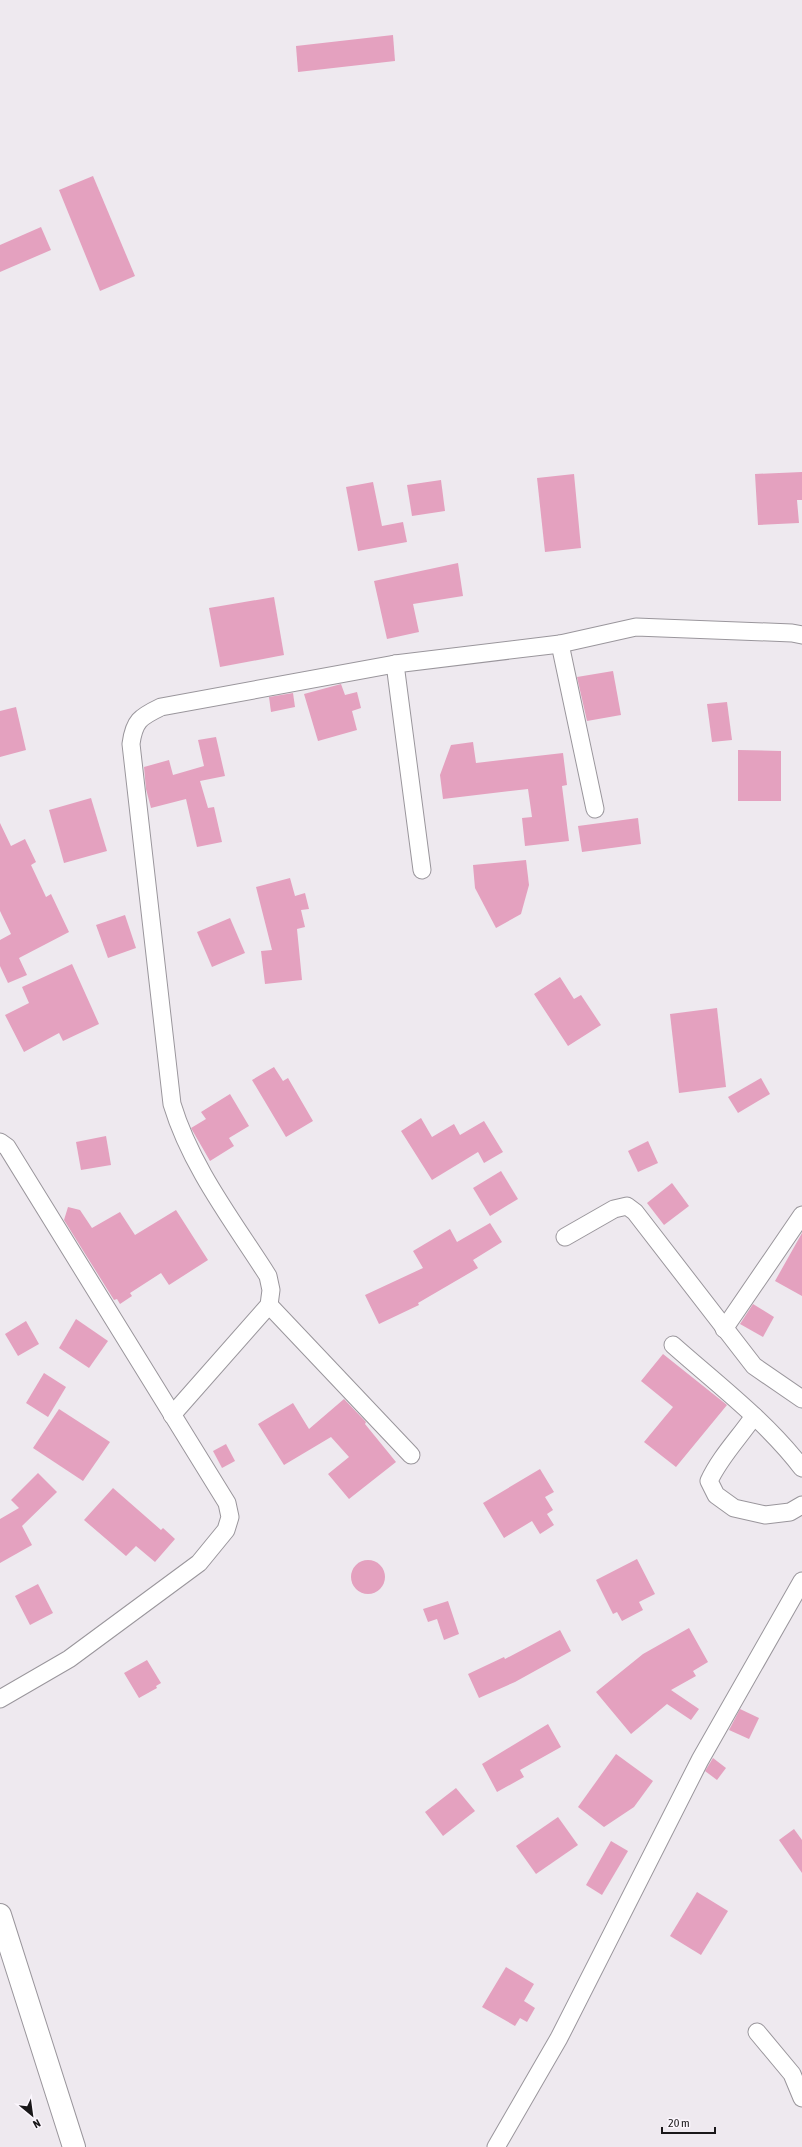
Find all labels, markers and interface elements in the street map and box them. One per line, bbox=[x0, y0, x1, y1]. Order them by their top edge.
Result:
north arrow bbox=[12, 2095, 52, 2135]
scale bar bbox=[662, 2109, 715, 2135]
text: 20 m bbox=[668, 2116, 690, 2130]
text: N bbox=[31, 2117, 43, 2131]

